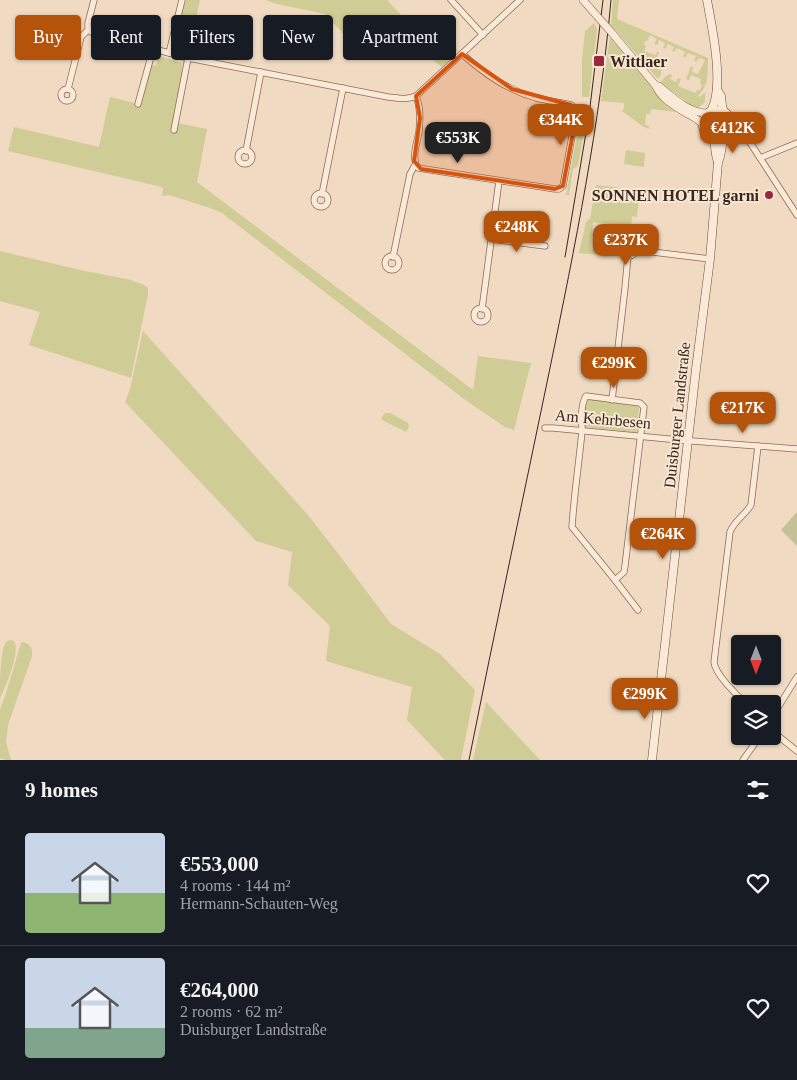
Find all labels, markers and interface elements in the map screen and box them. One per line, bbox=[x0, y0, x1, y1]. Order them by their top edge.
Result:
chip: Buy bbox=[15, 15, 81, 60]
chip: Rent bbox=[91, 15, 161, 60]
chip: Filters bbox=[171, 15, 253, 60]
chip: New bbox=[263, 15, 333, 60]
chip: Apartment bbox=[343, 15, 456, 60]
place label: Wittlaer bbox=[610, 53, 667, 70]
marker: Wittlaer bbox=[592, 54, 606, 68]
pin: €344K bbox=[526, 104, 596, 146]
text: €344K bbox=[539, 111, 583, 128]
pin: €412K bbox=[698, 112, 768, 154]
text: €412K bbox=[711, 119, 755, 136]
pin: €553K bbox=[423, 121, 493, 164]
text: €553K bbox=[436, 129, 480, 146]
place label: SONNEN HOTEL garni bbox=[592, 187, 760, 205]
marker: SONNEN HOTEL garni bbox=[763, 189, 775, 201]
pin: €248K bbox=[482, 210, 552, 253]
text: €248K bbox=[495, 218, 539, 235]
pin: €237K bbox=[591, 224, 661, 266]
text: €237K bbox=[604, 231, 648, 248]
street label: Duisburger Landstraße bbox=[661, 341, 694, 489]
pin: €299K bbox=[579, 346, 649, 389]
text: €299K bbox=[592, 354, 636, 371]
pin: €217K bbox=[708, 392, 778, 434]
text: €217K bbox=[721, 399, 765, 416]
street label: Am Kehrbesen bbox=[554, 406, 652, 432]
pin: €264K bbox=[628, 518, 698, 560]
text: €264K bbox=[641, 525, 685, 542]
north arrow bbox=[731, 635, 781, 685]
map controls bbox=[731, 635, 781, 745]
pin: €299K bbox=[610, 678, 680, 720]
text: €299K bbox=[623, 685, 667, 702]
button: layers bbox=[731, 695, 781, 745]
icon: filters bbox=[744, 776, 772, 804]
text: 9 homes bbox=[25, 778, 98, 802]
text: €553,000 bbox=[180, 852, 259, 876]
icon: home bbox=[65, 853, 125, 913]
icon: heart bbox=[744, 869, 772, 897]
text: 4 rooms · 144 m² bbox=[180, 877, 291, 894]
text: Hermann-Schauten-Weg bbox=[180, 895, 338, 912]
icon: home bbox=[65, 978, 125, 1038]
text: €264,000 bbox=[180, 978, 259, 1002]
icon: heart bbox=[744, 994, 772, 1022]
text: 2 rooms · 62 m² bbox=[180, 1003, 283, 1020]
text: Duisburger Landstraße bbox=[180, 1021, 327, 1038]

